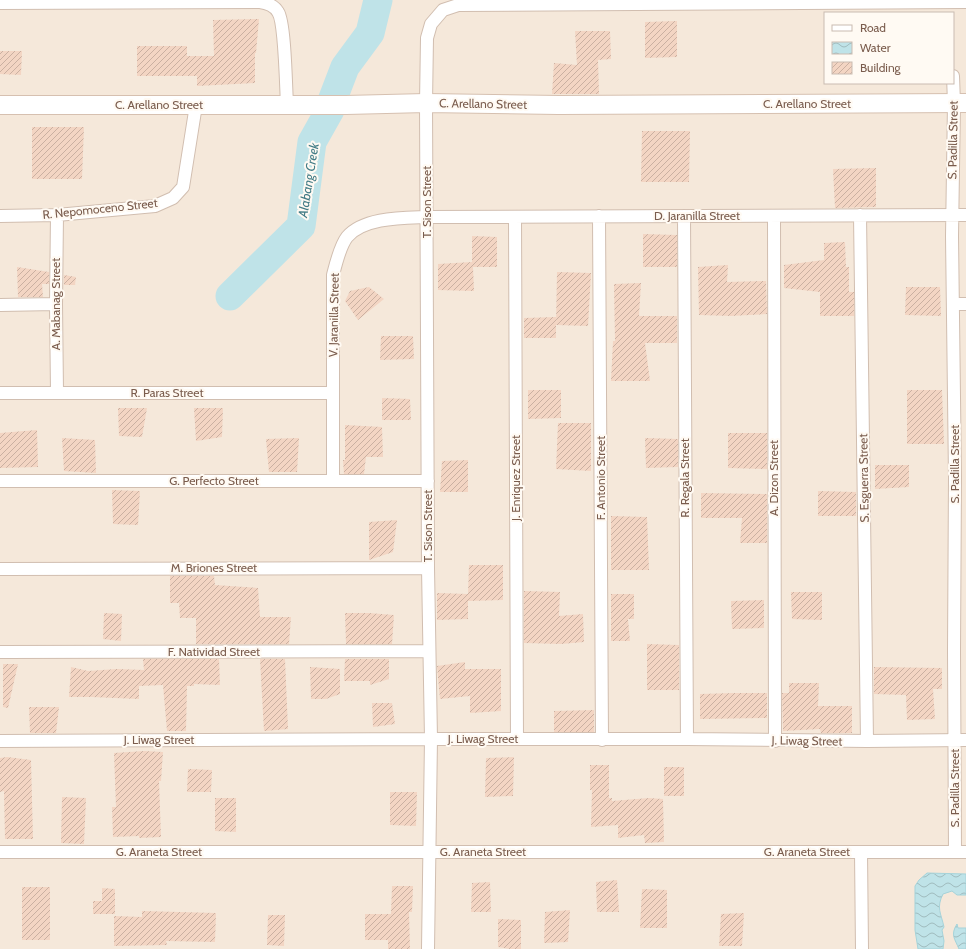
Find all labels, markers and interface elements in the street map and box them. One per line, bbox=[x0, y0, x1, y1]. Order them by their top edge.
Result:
legend bbox=[824, 12, 954, 84]
text: Road bbox=[860, 20, 886, 35]
text: Water bbox=[860, 40, 891, 55]
text: Building bbox=[860, 60, 902, 75]
street label: C. Arellano Street bbox=[439, 95, 527, 112]
street label: C. Arellano Street bbox=[763, 96, 851, 111]
street label: C. Arellano Street bbox=[115, 97, 203, 112]
street label: S. Padilla Street bbox=[944, 100, 961, 180]
water label: Alabang Creek bbox=[294, 141, 322, 219]
street label: T. Sison Street bbox=[419, 166, 434, 238]
street label: R. Nepomoceno Street bbox=[42, 195, 158, 222]
street label: D. Jaranilla Street bbox=[654, 208, 740, 223]
street label: A. Mabanag Street bbox=[48, 258, 63, 350]
street label: V. Jaranilla Street bbox=[325, 273, 342, 357]
street label: R. Paras Street bbox=[131, 385, 203, 400]
street label: S. Padilla Street bbox=[947, 425, 962, 503]
street label: S. Esguerra Street bbox=[855, 433, 872, 523]
street label: J. Enriquez Street bbox=[508, 435, 523, 522]
street label: F. Antonio Street bbox=[593, 436, 608, 520]
street label: R. Regala Street bbox=[677, 438, 692, 518]
street label: A. Dizon Street bbox=[766, 440, 781, 516]
street label: G. Perfecto Street bbox=[169, 473, 259, 488]
street label: T. Sison Street bbox=[420, 490, 435, 562]
street label: M. Briones Street bbox=[171, 560, 257, 575]
street label: F. Natividad Street bbox=[168, 644, 260, 659]
street label: J. Liwag Street bbox=[447, 731, 518, 746]
street label: J. Liwag Street bbox=[123, 732, 194, 747]
street label: J. Liwag Street bbox=[771, 732, 843, 749]
street label: S. Padilla Street bbox=[947, 749, 962, 827]
street label: G. Araneta Street bbox=[116, 844, 202, 859]
street label: G. Araneta Street bbox=[440, 844, 526, 859]
street label: G. Araneta Street bbox=[764, 844, 850, 859]

